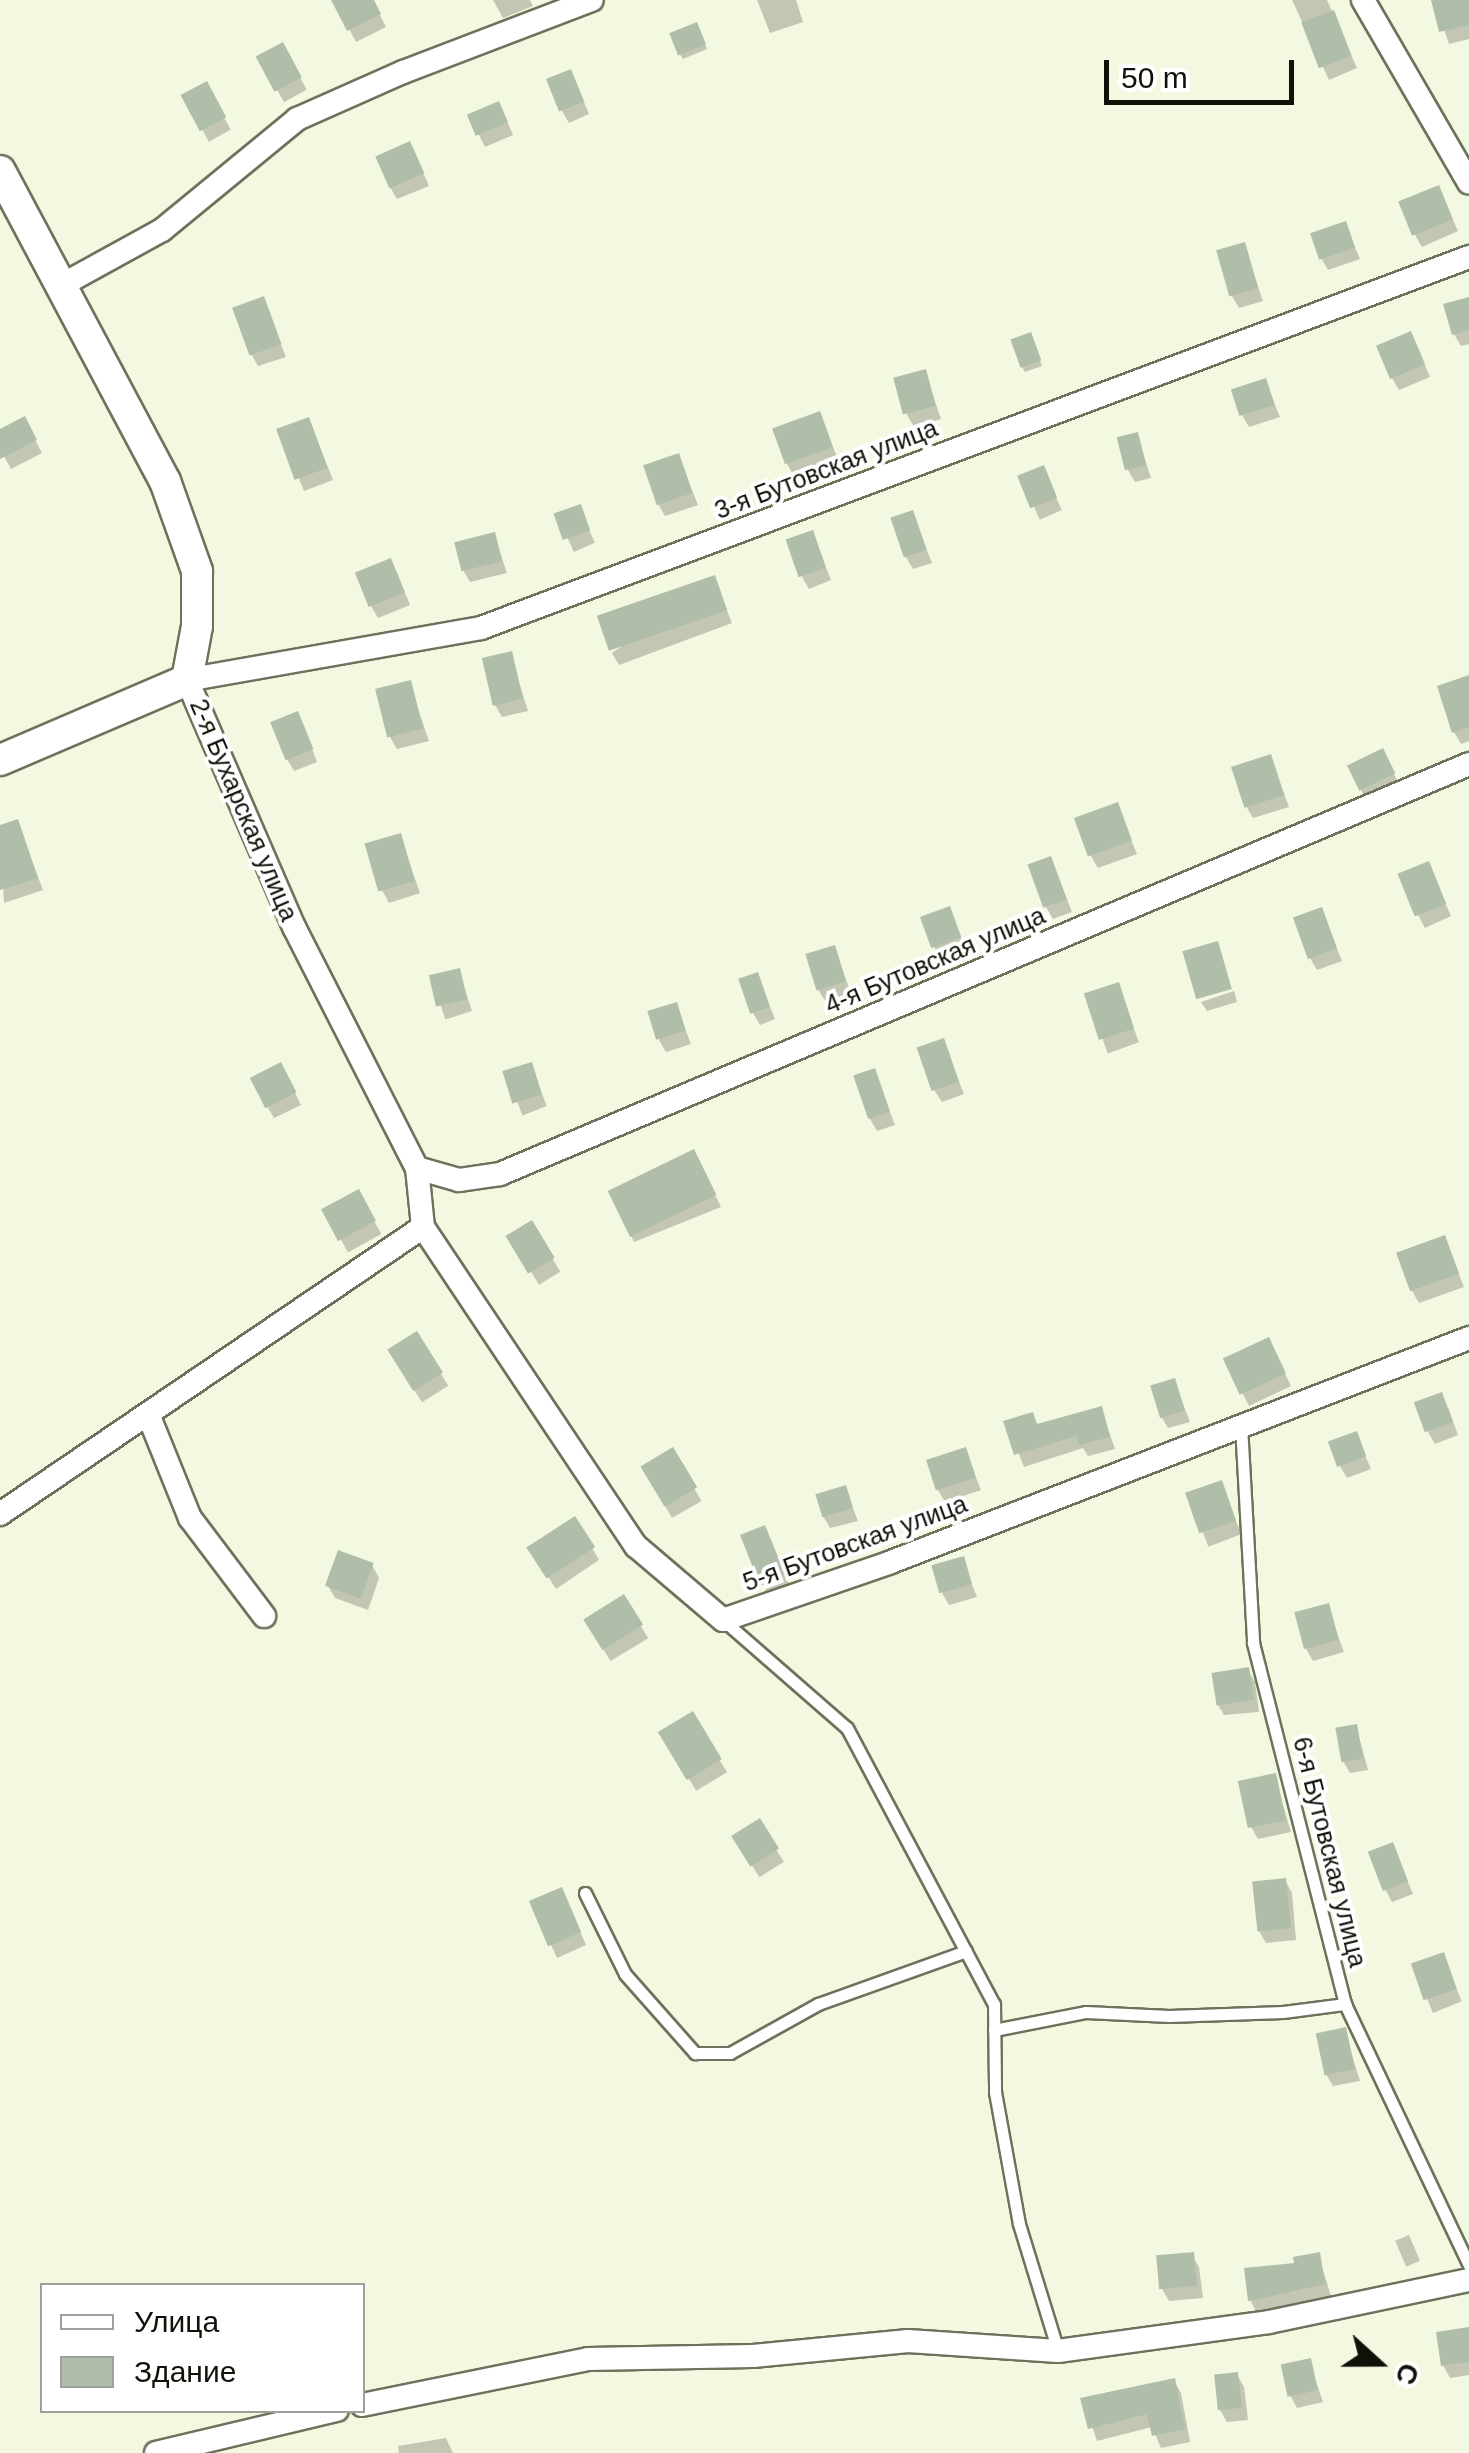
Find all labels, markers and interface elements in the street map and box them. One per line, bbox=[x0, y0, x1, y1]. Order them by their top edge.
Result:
scale bar bbox=[1109, 40, 1299, 102]
text: 50 m bbox=[1121, 61, 1188, 94]
street label: 3-я Бутовская улица bbox=[710, 413, 942, 525]
street label: 2-я Бухарская улица bbox=[184, 695, 304, 925]
street label: 4-я Бутовская улица bbox=[820, 900, 1050, 1020]
street label: 5-я Бутовская улица bbox=[739, 1489, 971, 1597]
street label: 6-я Бутовская улица bbox=[1287, 1734, 1373, 1970]
legend bbox=[40, 2283, 365, 2413]
text: Улица bbox=[134, 2305, 219, 2338]
north arrow bbox=[1329, 2313, 1429, 2413]
text: Здание bbox=[134, 2355, 236, 2388]
text: С bbox=[1389, 2359, 1426, 2389]

